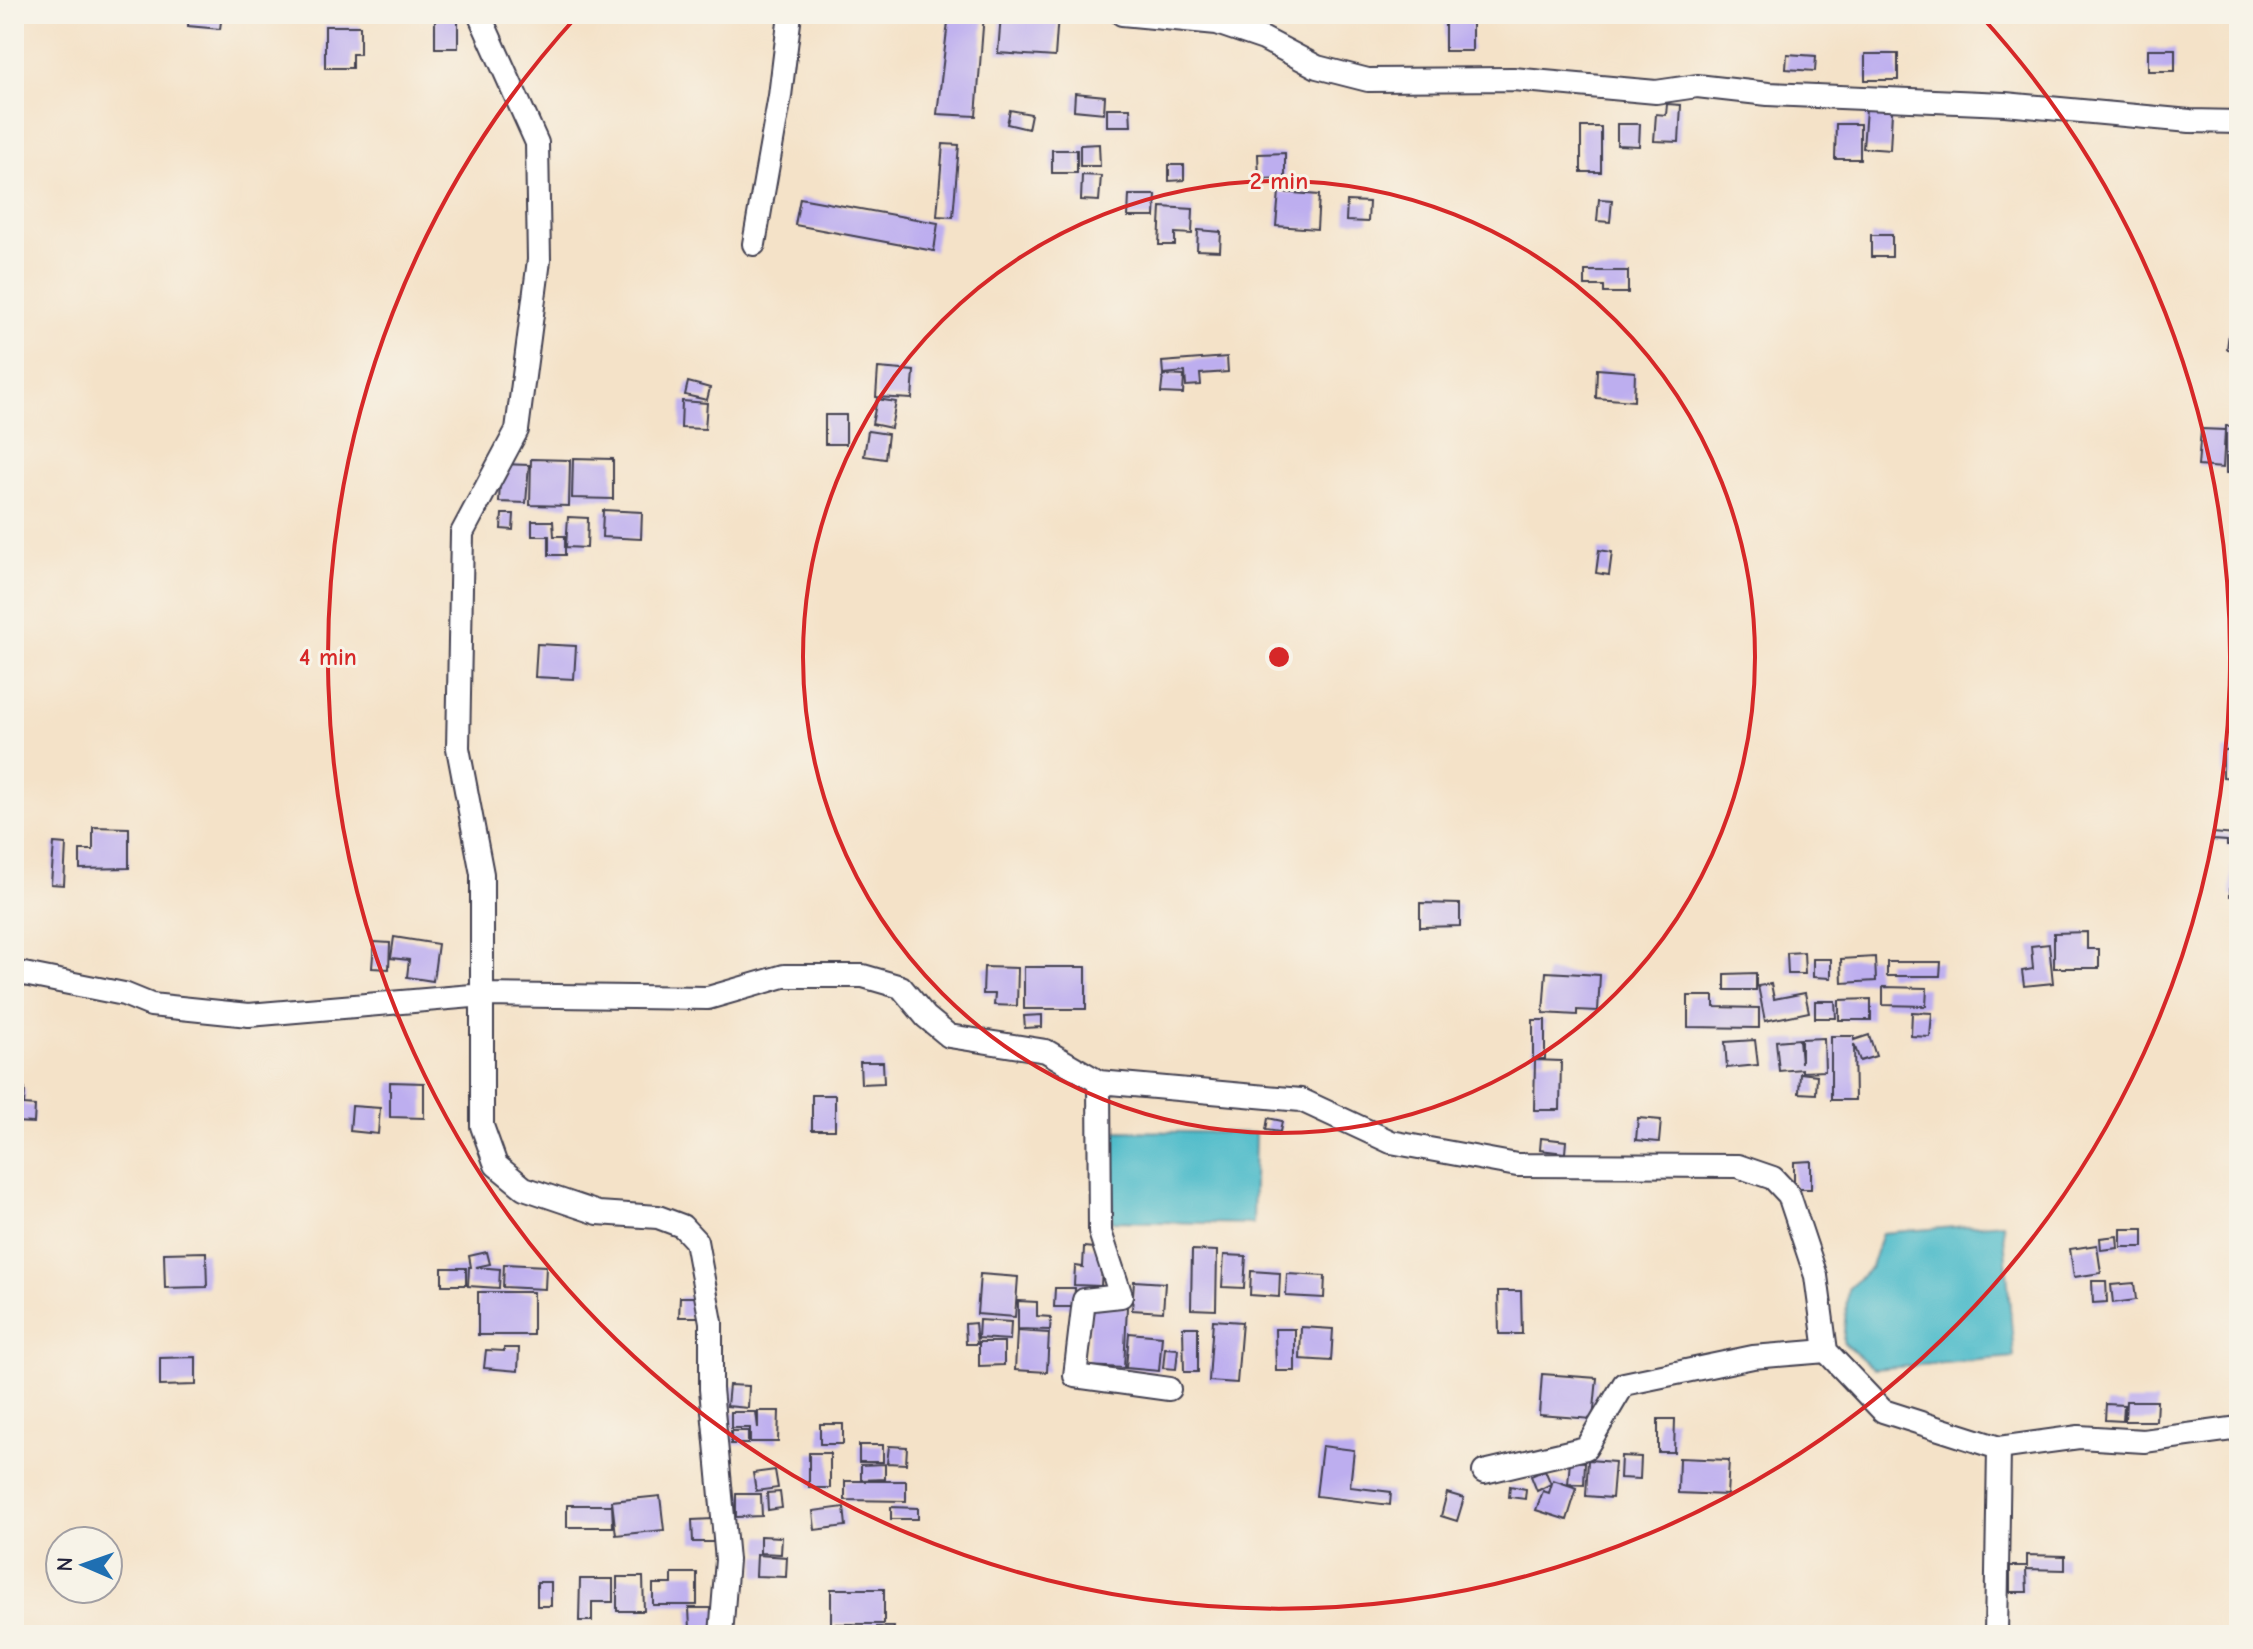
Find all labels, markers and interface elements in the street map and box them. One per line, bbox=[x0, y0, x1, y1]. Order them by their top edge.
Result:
text: 2 min bbox=[1250, 167, 1308, 195]
text: 4 min bbox=[299, 643, 357, 671]
centre of rings bbox=[1265, 643, 1293, 671]
north arrow bbox=[44, 1525, 124, 1605]
text: N bbox=[52, 1557, 78, 1572]

